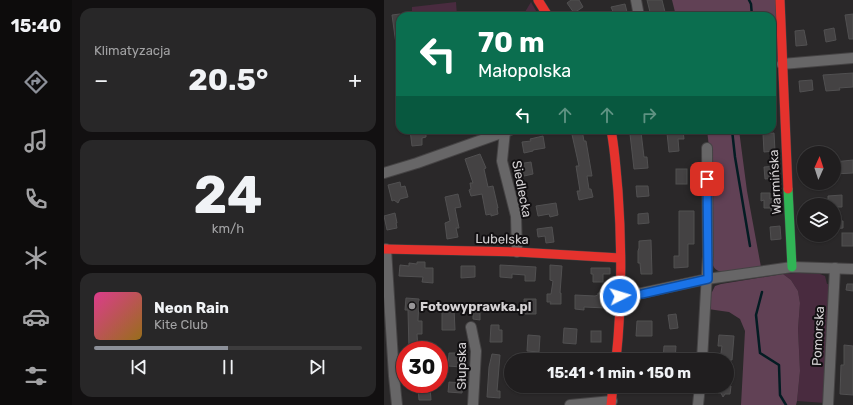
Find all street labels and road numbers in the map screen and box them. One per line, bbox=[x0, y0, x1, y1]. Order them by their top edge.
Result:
street label: Warmińska bbox=[766, 149, 784, 215]
street label: Siedlecka bbox=[509, 159, 535, 219]
street label: Lubelska bbox=[475, 231, 529, 247]
street label: Pomorska bbox=[809, 306, 827, 366]
street label: Słupska bbox=[454, 342, 469, 390]

